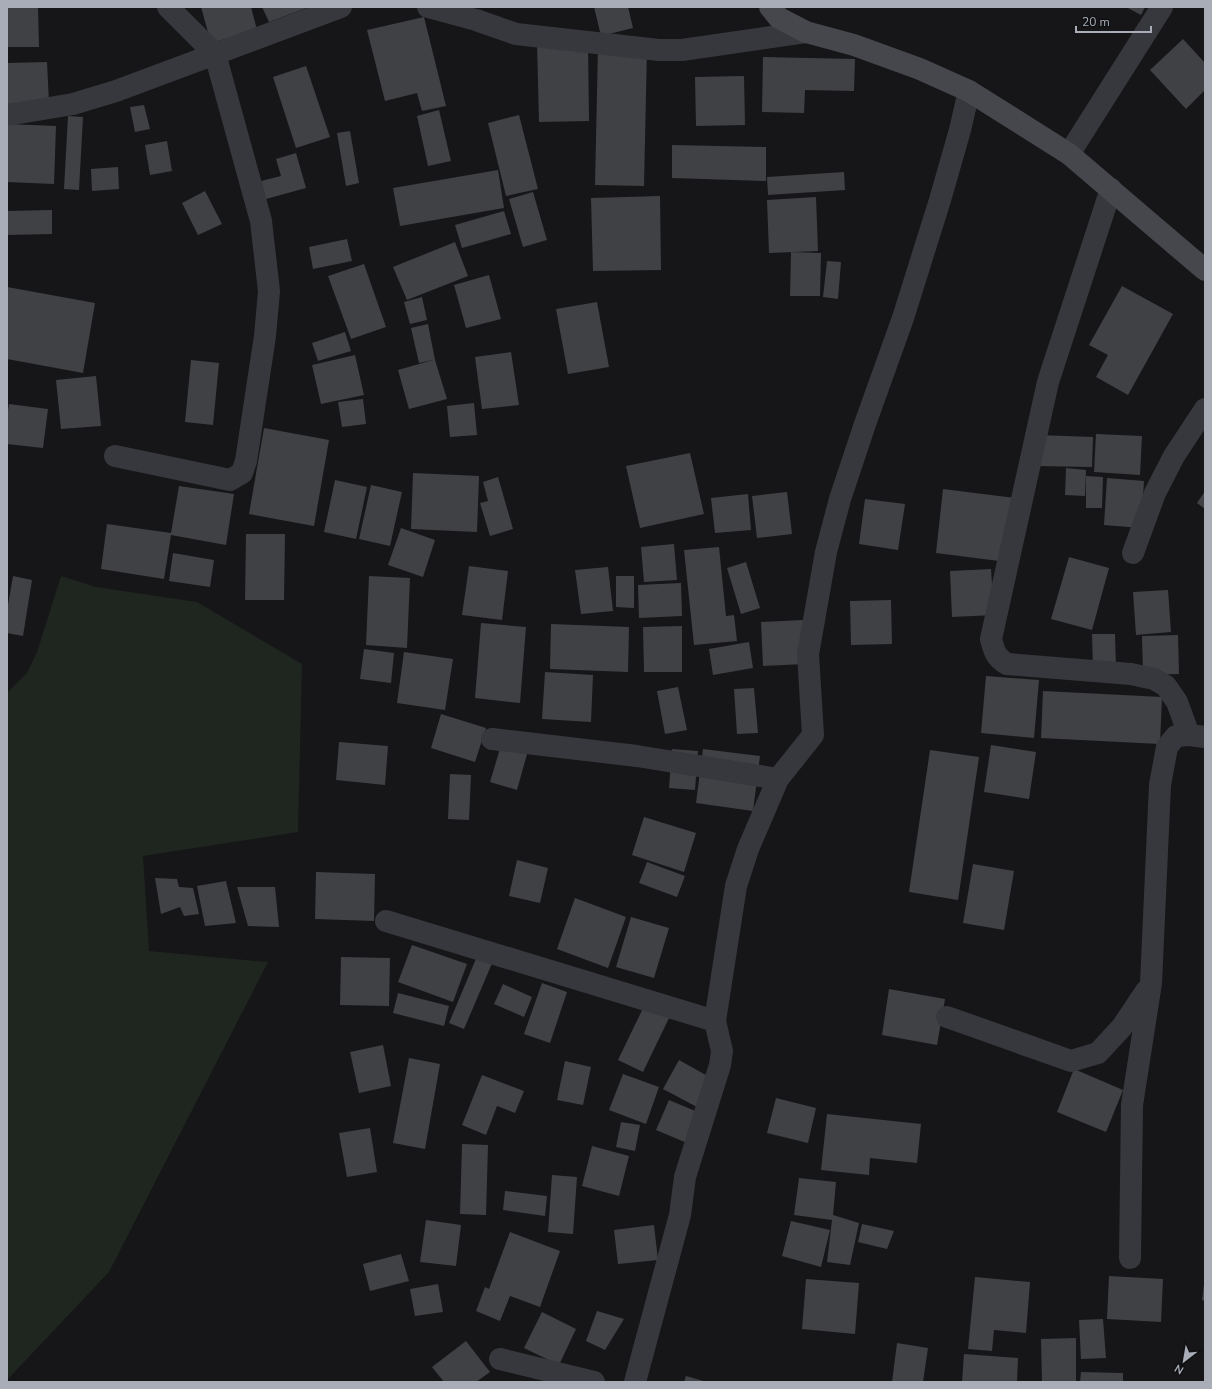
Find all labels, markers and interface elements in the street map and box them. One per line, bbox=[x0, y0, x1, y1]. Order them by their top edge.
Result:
scale bar bbox=[1076, 8, 1151, 34]
text: 20 m bbox=[1082, 14, 1110, 30]
north arrow bbox=[1164, 1341, 1204, 1381]
text: N bbox=[1172, 1361, 1186, 1378]

